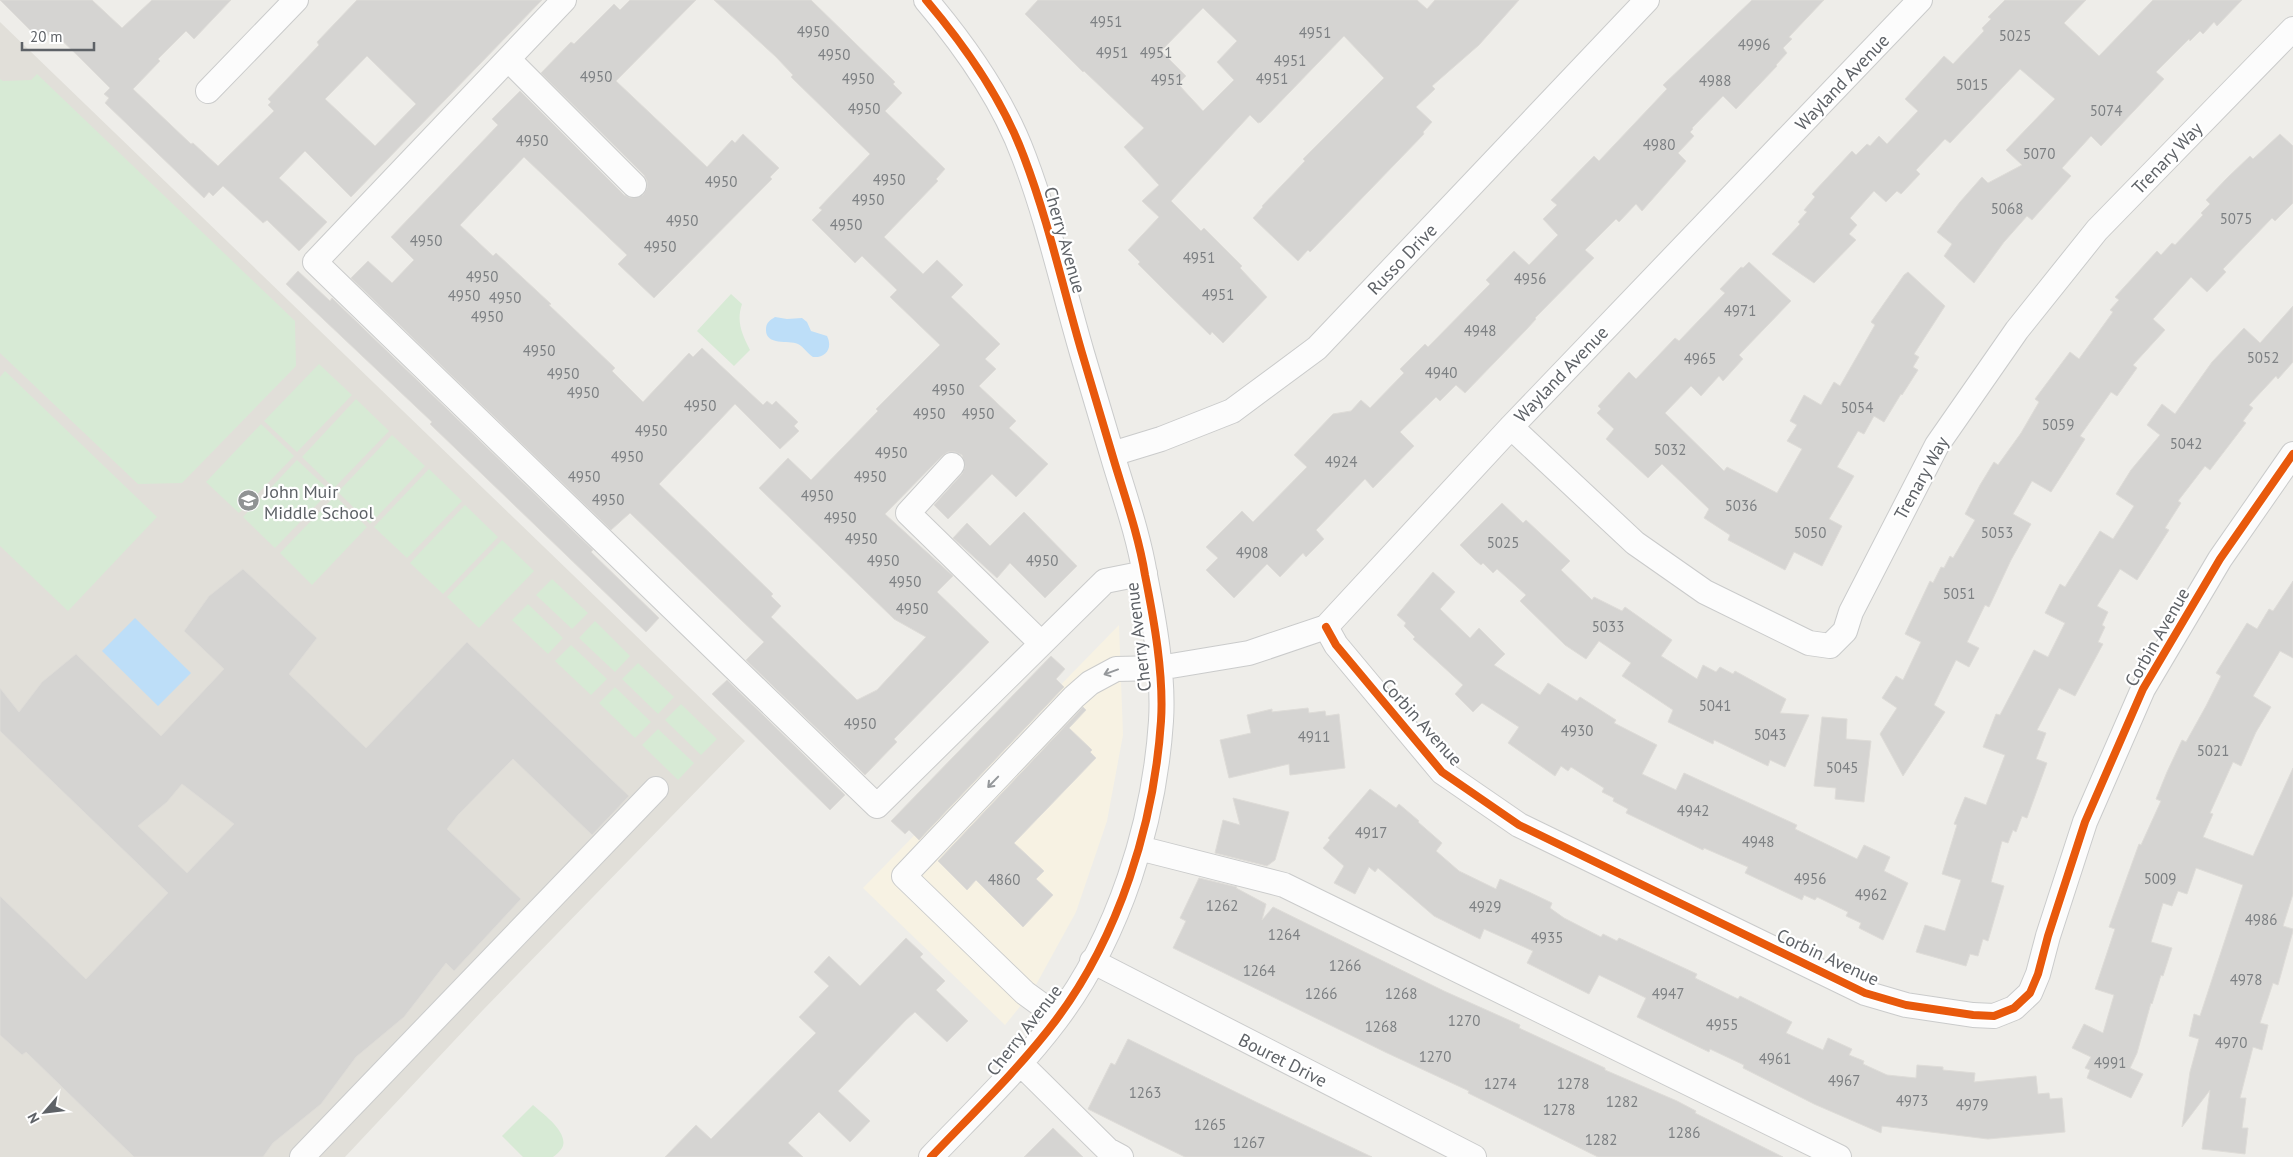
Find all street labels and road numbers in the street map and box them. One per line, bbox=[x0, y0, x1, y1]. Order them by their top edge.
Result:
street label: Wayland Avenue bbox=[1790, 29, 1894, 135]
street label: Trenary Way bbox=[2127, 117, 2208, 199]
street label: Cherry Avenue bbox=[1039, 184, 1091, 296]
street label: Russo Drive bbox=[1362, 219, 1442, 299]
street label: Wayland Avenue bbox=[1509, 321, 1613, 427]
street label: Trenary Way bbox=[1889, 432, 1954, 524]
street label: Cherry Avenue bbox=[1120, 581, 1156, 693]
street label: Corbin Avenue bbox=[2119, 584, 2195, 690]
street label: Corbin Avenue bbox=[1377, 673, 1467, 771]
street label: Corbin Avenue bbox=[1773, 923, 1883, 991]
street label: Cherry Avenue bbox=[981, 980, 1067, 1080]
street label: Bouret Drive bbox=[1235, 1028, 1331, 1092]

